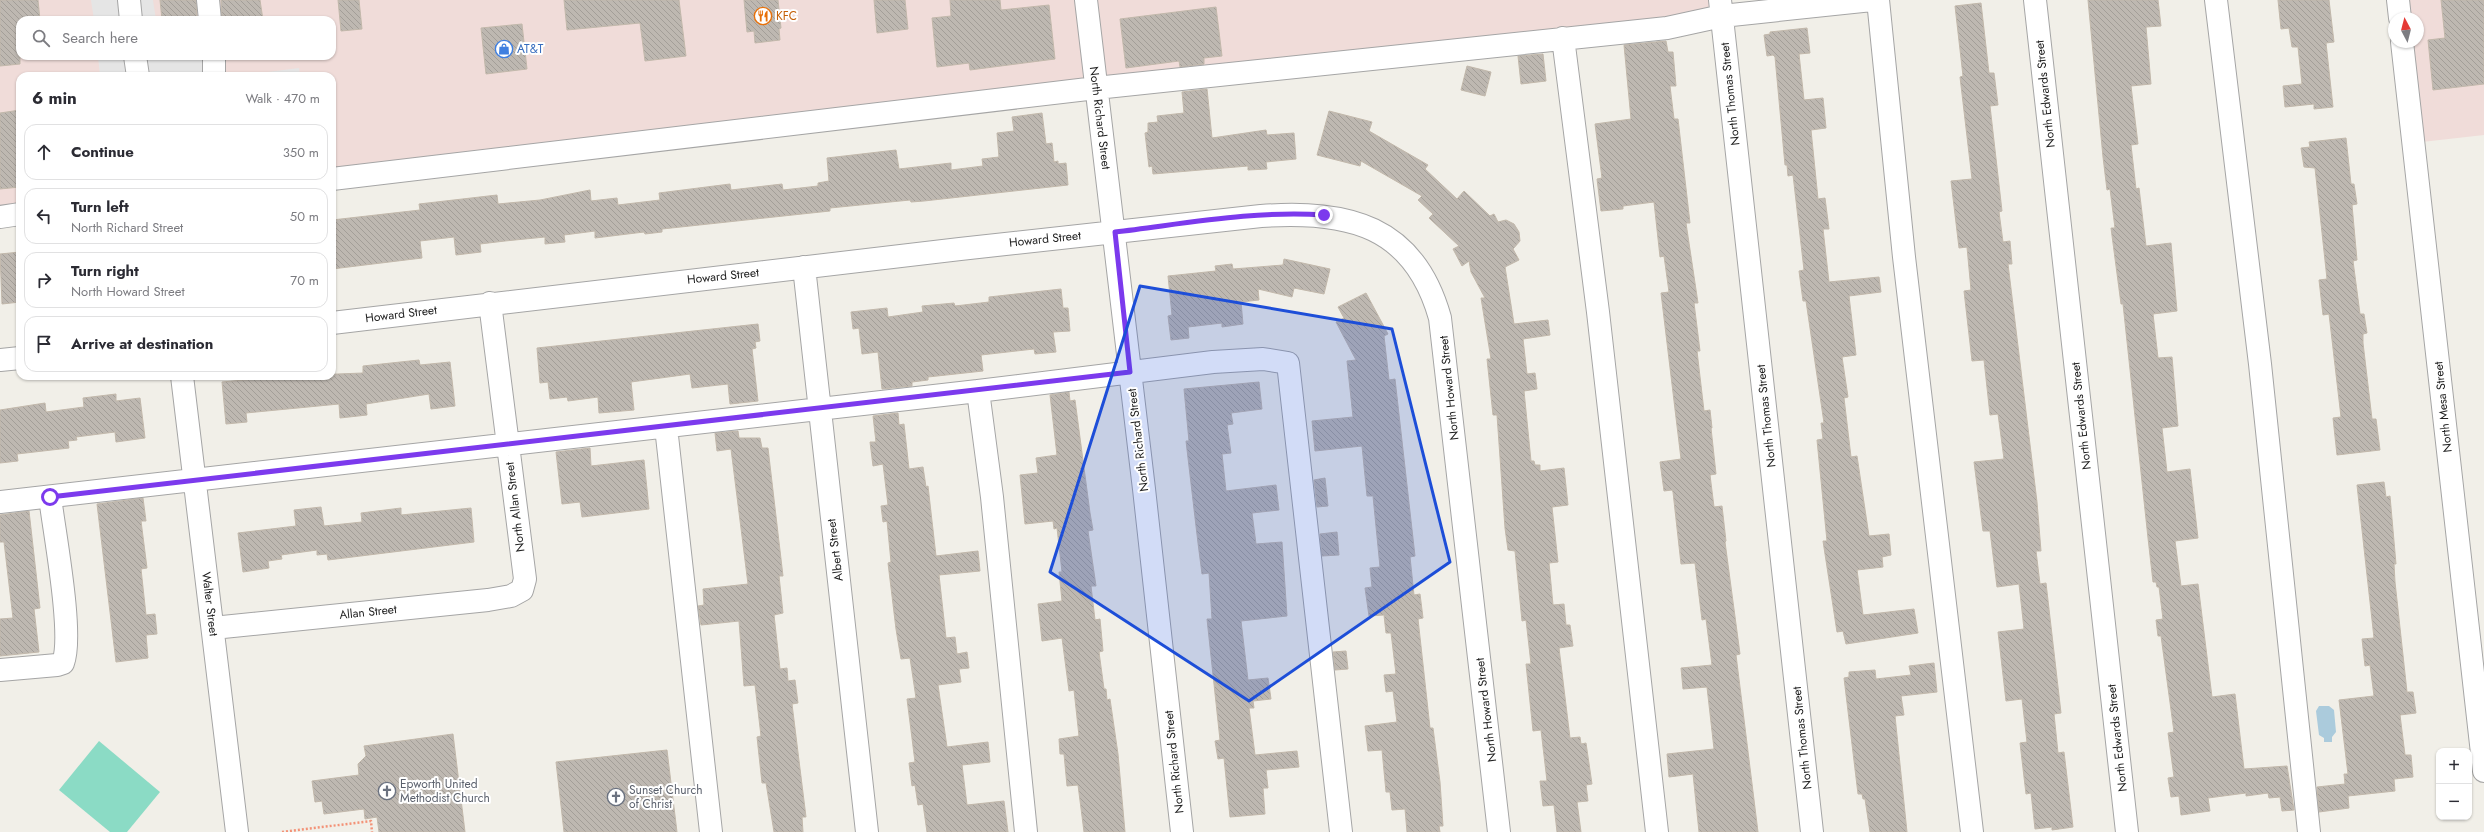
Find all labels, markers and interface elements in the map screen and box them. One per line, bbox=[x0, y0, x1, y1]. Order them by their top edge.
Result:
restaurant icon: KFC bbox=[753, 6, 773, 26]
place label: KFC bbox=[776, 7, 797, 25]
north arrow bbox=[2388, 12, 2424, 48]
search box bbox=[16, 16, 336, 60]
icon: search bbox=[30, 27, 52, 49]
text: Search here bbox=[62, 27, 138, 49]
shop icon: AT&T bbox=[494, 39, 514, 59]
street label: North Edwards Street bbox=[2030, 39, 2060, 149]
place label: AT&T bbox=[517, 40, 544, 58]
street label: North Thomas Street bbox=[1716, 42, 1744, 146]
street label: North Richard Street bbox=[1085, 65, 1115, 171]
text: 6 min bbox=[32, 86, 77, 110]
text: Walk · 470 m bbox=[246, 89, 320, 108]
icon: ahead bbox=[33, 141, 55, 163]
text: Continue bbox=[71, 141, 134, 163]
text: 350 m bbox=[283, 143, 319, 162]
text: Turn left bbox=[71, 196, 129, 218]
icon: left bbox=[33, 205, 55, 227]
route end bbox=[1315, 206, 1333, 224]
text: 50 m bbox=[290, 207, 319, 226]
text: North Richard Street bbox=[71, 218, 183, 237]
street label: Howard Street bbox=[1008, 226, 1082, 252]
text: Turn right bbox=[71, 260, 139, 282]
street label: Howard Street bbox=[686, 263, 760, 289]
icon: right bbox=[33, 269, 55, 291]
text: 70 m bbox=[290, 271, 319, 290]
text: North Howard Street bbox=[71, 282, 185, 301]
street label: Howard Street bbox=[364, 301, 438, 327]
icon: arrive bbox=[33, 333, 55, 355]
text: Arrive at destination bbox=[71, 333, 213, 355]
street label: North Howard Street bbox=[1435, 335, 1463, 441]
street label: North Mesa Street bbox=[2429, 360, 2457, 453]
street label: North Edwards Street bbox=[2066, 361, 2096, 471]
street label: North Thomas Street bbox=[1752, 364, 1780, 468]
street label: North Richard Street bbox=[1123, 387, 1153, 493]
street label: North Allan Street bbox=[501, 461, 529, 553]
route start bbox=[41, 488, 59, 506]
street label: Albert Street bbox=[822, 518, 848, 582]
street label: Walter Street bbox=[197, 571, 223, 637]
street label: Allan Street bbox=[338, 600, 398, 624]
street label: North Howard Street bbox=[1471, 657, 1501, 763]
street label: North Edwards Street bbox=[2102, 683, 2132, 793]
street label: North Thomas Street bbox=[1788, 686, 1816, 790]
street label: North Richard Street bbox=[1160, 709, 1188, 814]
map controls bbox=[2436, 748, 2472, 820]
button: + bbox=[2436, 748, 2472, 784]
place label: Epworth United Methodist Church bbox=[400, 775, 490, 807]
church icon: Epworth United Methodist Church bbox=[377, 781, 397, 801]
place label: Sunset Church of Christ bbox=[629, 781, 702, 813]
button: − bbox=[2436, 784, 2472, 820]
church icon: Sunset Church of Christ bbox=[606, 787, 626, 807]

